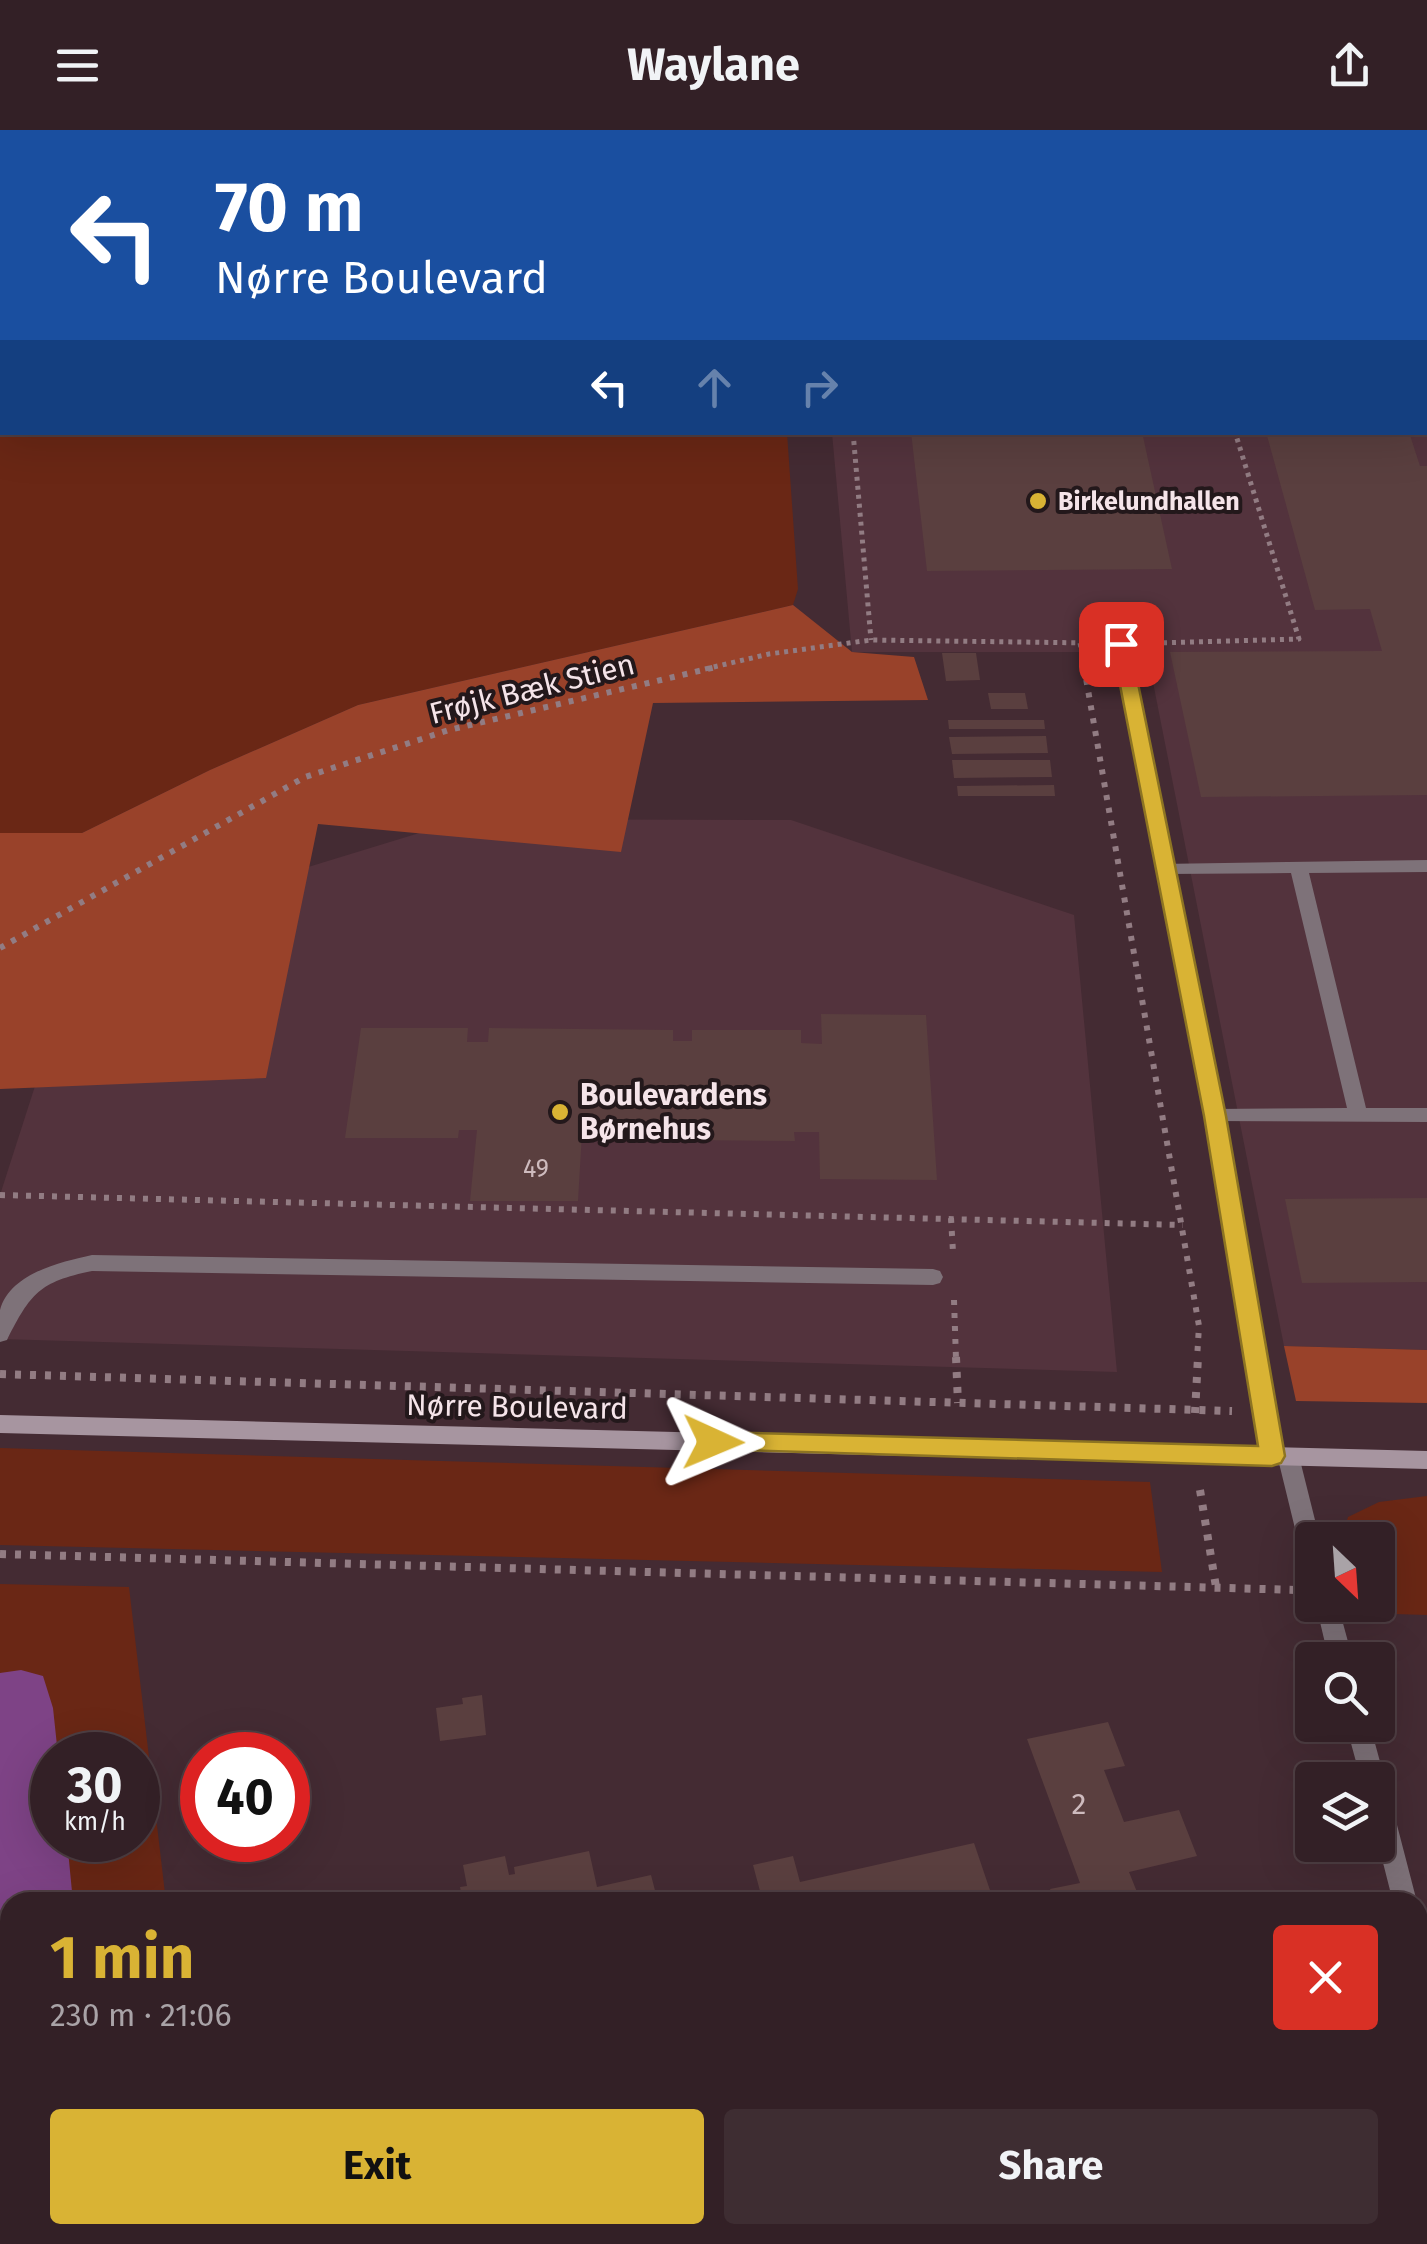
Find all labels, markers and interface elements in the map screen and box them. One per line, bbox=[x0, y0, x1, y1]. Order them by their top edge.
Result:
icon: menu bbox=[50, 38, 105, 93]
text: Waylane bbox=[627, 38, 800, 92]
icon: share bbox=[1322, 38, 1377, 93]
text: 70 m bbox=[215, 166, 364, 250]
icon: left bbox=[50, 170, 180, 300]
text: Nørre Boulevard bbox=[215, 251, 548, 305]
icon: left bbox=[582, 360, 637, 415]
icon: ahead bbox=[687, 360, 742, 415]
icon: right bbox=[792, 360, 847, 415]
place label: Birkelundhallen bbox=[1058, 487, 1240, 517]
marker: Birkelundhallen bbox=[1027, 490, 1049, 512]
pin bbox=[1079, 602, 1164, 687]
icon: arrive bbox=[1094, 617, 1149, 672]
street label: Frøjk Bæk Stien bbox=[426, 646, 638, 732]
place label: Boulevardens Børnehus bbox=[580, 1077, 767, 1147]
marker: Boulevardens Børnehus bbox=[549, 1101, 571, 1123]
house number: 49 bbox=[523, 1154, 549, 1184]
street label: Nørre Boulevard bbox=[406, 1387, 628, 1427]
position arrow bbox=[661, 1390, 765, 1494]
north arrow bbox=[1295, 1522, 1395, 1622]
map controls bbox=[1295, 1522, 1395, 1862]
button: search bbox=[1295, 1642, 1395, 1742]
speed limit sign: 40 bbox=[180, 1732, 310, 1862]
text: 30 bbox=[67, 1755, 123, 1815]
button: layers bbox=[1295, 1762, 1395, 1862]
house number: 2 bbox=[1072, 1786, 1086, 1822]
text: km/h bbox=[64, 1807, 126, 1837]
text: 1 min bbox=[50, 1922, 194, 1994]
button: close bbox=[1273, 1925, 1378, 2030]
text: 230 m · 21:06 bbox=[50, 1996, 232, 2034]
button: Exit bbox=[50, 2109, 704, 2224]
button: Share bbox=[724, 2109, 1378, 2224]

